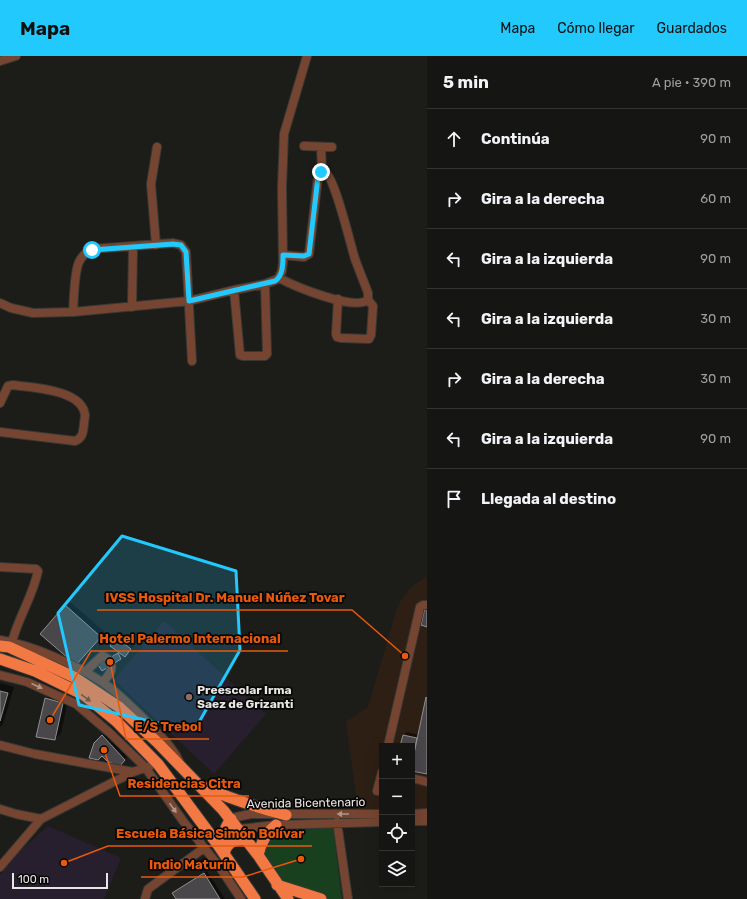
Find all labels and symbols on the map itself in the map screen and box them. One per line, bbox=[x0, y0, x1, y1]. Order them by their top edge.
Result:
route end bbox=[312, 163, 330, 181]
route start bbox=[83, 241, 101, 259]
callout: IVSS Hospital Dr. Manuel Núñez Tovar bbox=[97, 585, 352, 610]
text: IVSS Hospital Dr. Manuel Núñez Tovar bbox=[105, 590, 345, 605]
callout: Hotel Palermo Internacional bbox=[91, 626, 288, 651]
text: Hotel Palermo Internacional bbox=[99, 631, 281, 646]
one-way arrow bbox=[31, 683, 43, 690]
place label: Preescolar Irma Saez de Grizanti bbox=[197, 683, 294, 711]
marker: Preescolar Irma Saez de Grizanti bbox=[184, 692, 194, 702]
one-way arrow bbox=[81, 694, 92, 702]
callout: E/S Trebol bbox=[126, 714, 209, 739]
text: E/S Trebol bbox=[134, 719, 202, 734]
callout: Residencias Citra bbox=[120, 771, 249, 796]
text: Residencias Citra bbox=[127, 776, 241, 791]
street label: Avenida Bicentenario bbox=[246, 795, 366, 811]
one-way arrow bbox=[169, 803, 177, 813]
one-way arrow bbox=[336, 811, 349, 817]
callout: Escuela Básica Simón Bolívar bbox=[108, 821, 312, 846]
text: Escuela Básica Simón Bolívar bbox=[116, 826, 304, 841]
callout: Indio Maturín bbox=[141, 852, 243, 877]
text: Indio Maturín bbox=[149, 857, 235, 872]
scale bar bbox=[12, 871, 108, 890]

